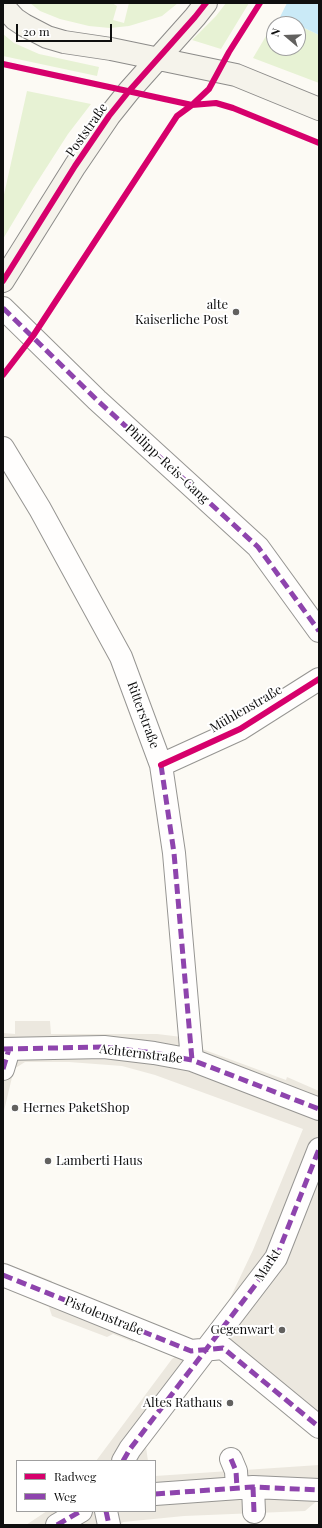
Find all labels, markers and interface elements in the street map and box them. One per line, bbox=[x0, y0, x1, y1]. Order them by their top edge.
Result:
scale bar bbox=[18, 16, 114, 42]
north arrow bbox=[266, 16, 306, 56]
text: 20 m bbox=[23, 23, 50, 39]
text: N bbox=[267, 26, 284, 38]
street label: Poststraße bbox=[63, 100, 111, 160]
place label: alte Kaiserliche Post bbox=[135, 297, 228, 328]
marker: alte Kaiserliche Post bbox=[231, 307, 241, 317]
street label: Philipp-Reis-Gang bbox=[122, 421, 212, 507]
street label: Ritterstraße bbox=[124, 679, 162, 751]
street label: Mühlenstraße bbox=[207, 682, 285, 736]
street label: Achternstraße bbox=[99, 1041, 183, 1067]
place label: Hernes PaketShop bbox=[23, 1100, 130, 1116]
marker: Hernes PaketShop bbox=[10, 1103, 20, 1113]
place label: Lamberti Haus bbox=[56, 1153, 143, 1169]
marker: Lamberti Haus bbox=[43, 1156, 53, 1166]
street label: Markt bbox=[252, 1246, 284, 1284]
street label: Pistolenstraße bbox=[62, 1293, 146, 1339]
place label: Gegenwart bbox=[211, 1322, 274, 1338]
marker: Gegenwart bbox=[277, 1325, 287, 1335]
place label: Altes Rathaus bbox=[143, 1395, 222, 1411]
marker: Altes Rathaus bbox=[225, 1398, 235, 1408]
legend bbox=[16, 1460, 156, 1512]
text: Radweg bbox=[54, 1468, 96, 1484]
text: Weg bbox=[54, 1488, 76, 1504]

